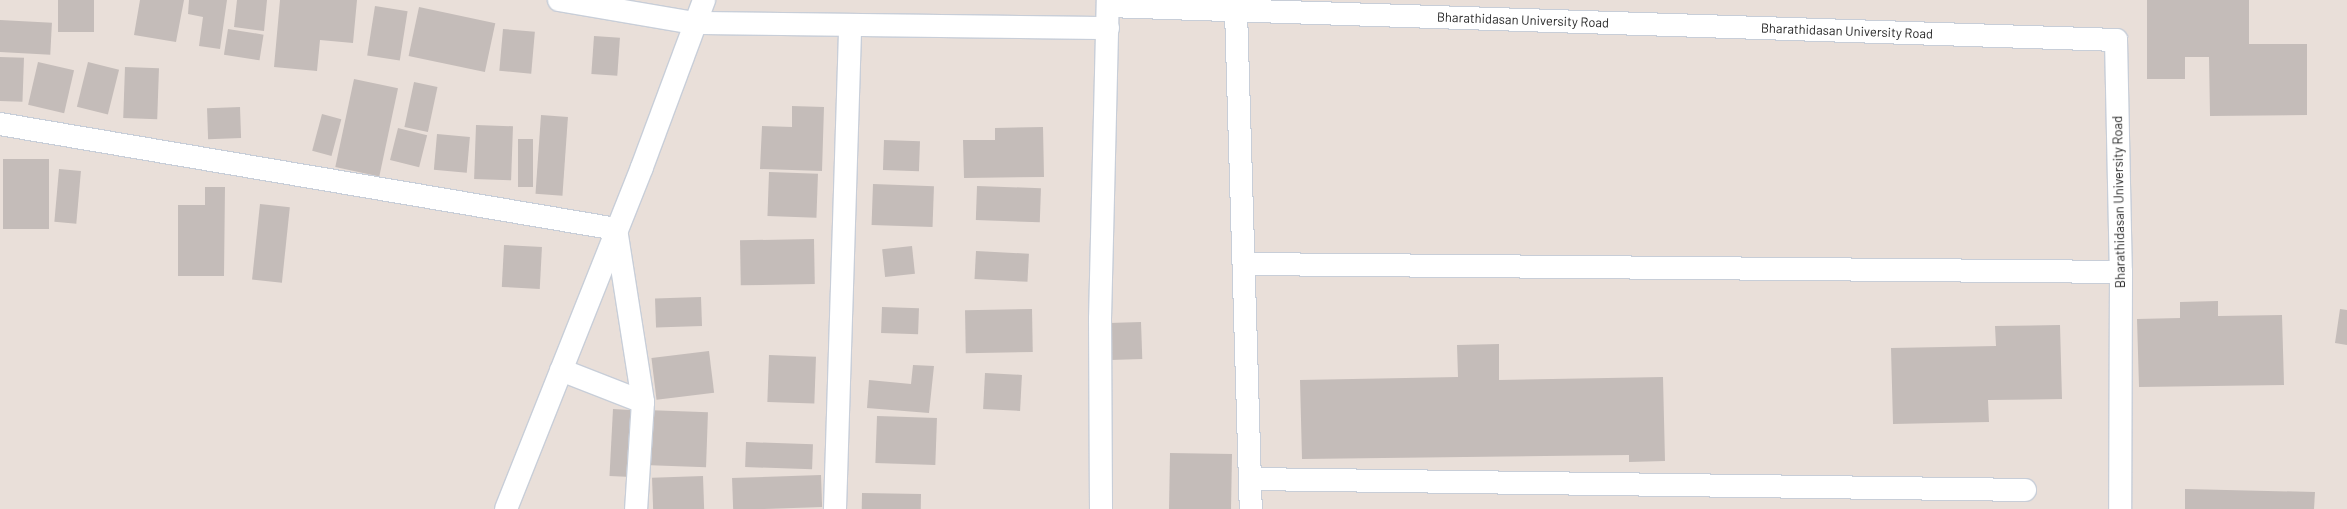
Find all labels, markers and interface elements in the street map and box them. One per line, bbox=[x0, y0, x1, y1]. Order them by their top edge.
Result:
street label: Bharathidasan University Road bbox=[1437, 9, 1609, 31]
street label: Bharathidasan University Road bbox=[1761, 20, 1933, 42]
street label: Bharathidasan University Road bbox=[2110, 116, 2128, 288]

